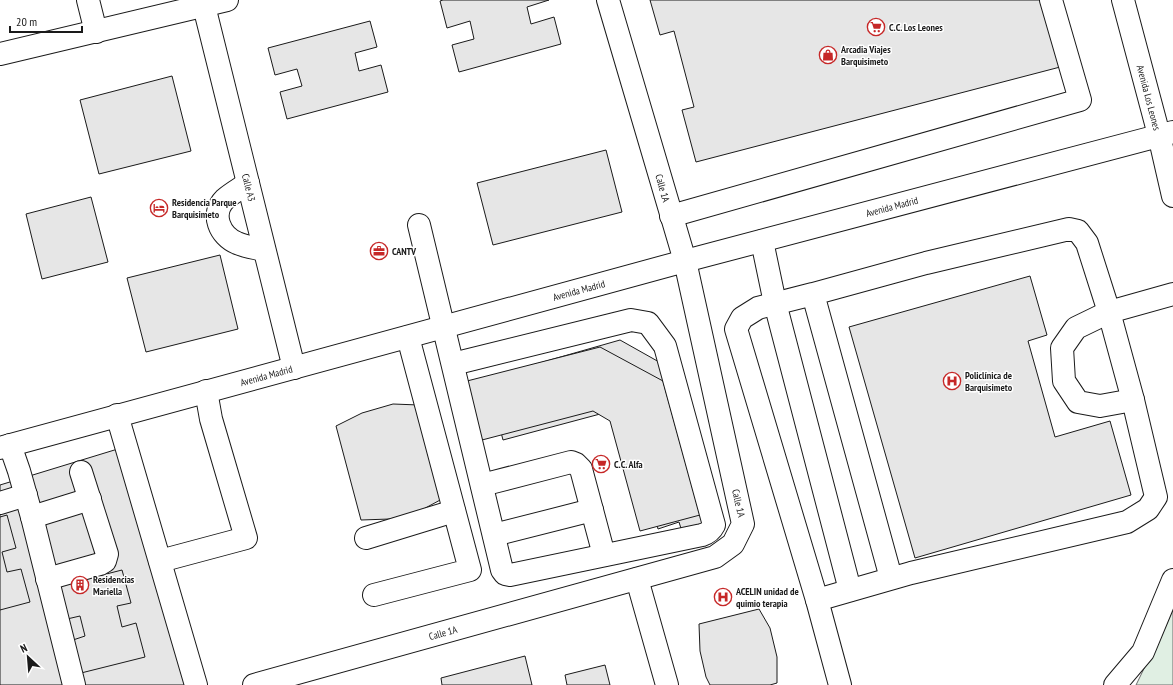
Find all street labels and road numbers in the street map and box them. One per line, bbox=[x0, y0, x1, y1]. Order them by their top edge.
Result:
street label: Avenida Los Leones bbox=[1134, 64, 1164, 132]
street label: Calle A3 bbox=[239, 172, 258, 203]
street label: Calle 1A bbox=[652, 173, 673, 204]
street label: Avenida Madrid bbox=[864, 194, 919, 220]
street label: Avenida Madrid bbox=[551, 277, 606, 304]
street label: Avenida Madrid bbox=[239, 362, 294, 389]
street label: Calle 1A bbox=[729, 488, 748, 519]
street label: Calle 1A bbox=[427, 623, 459, 643]

